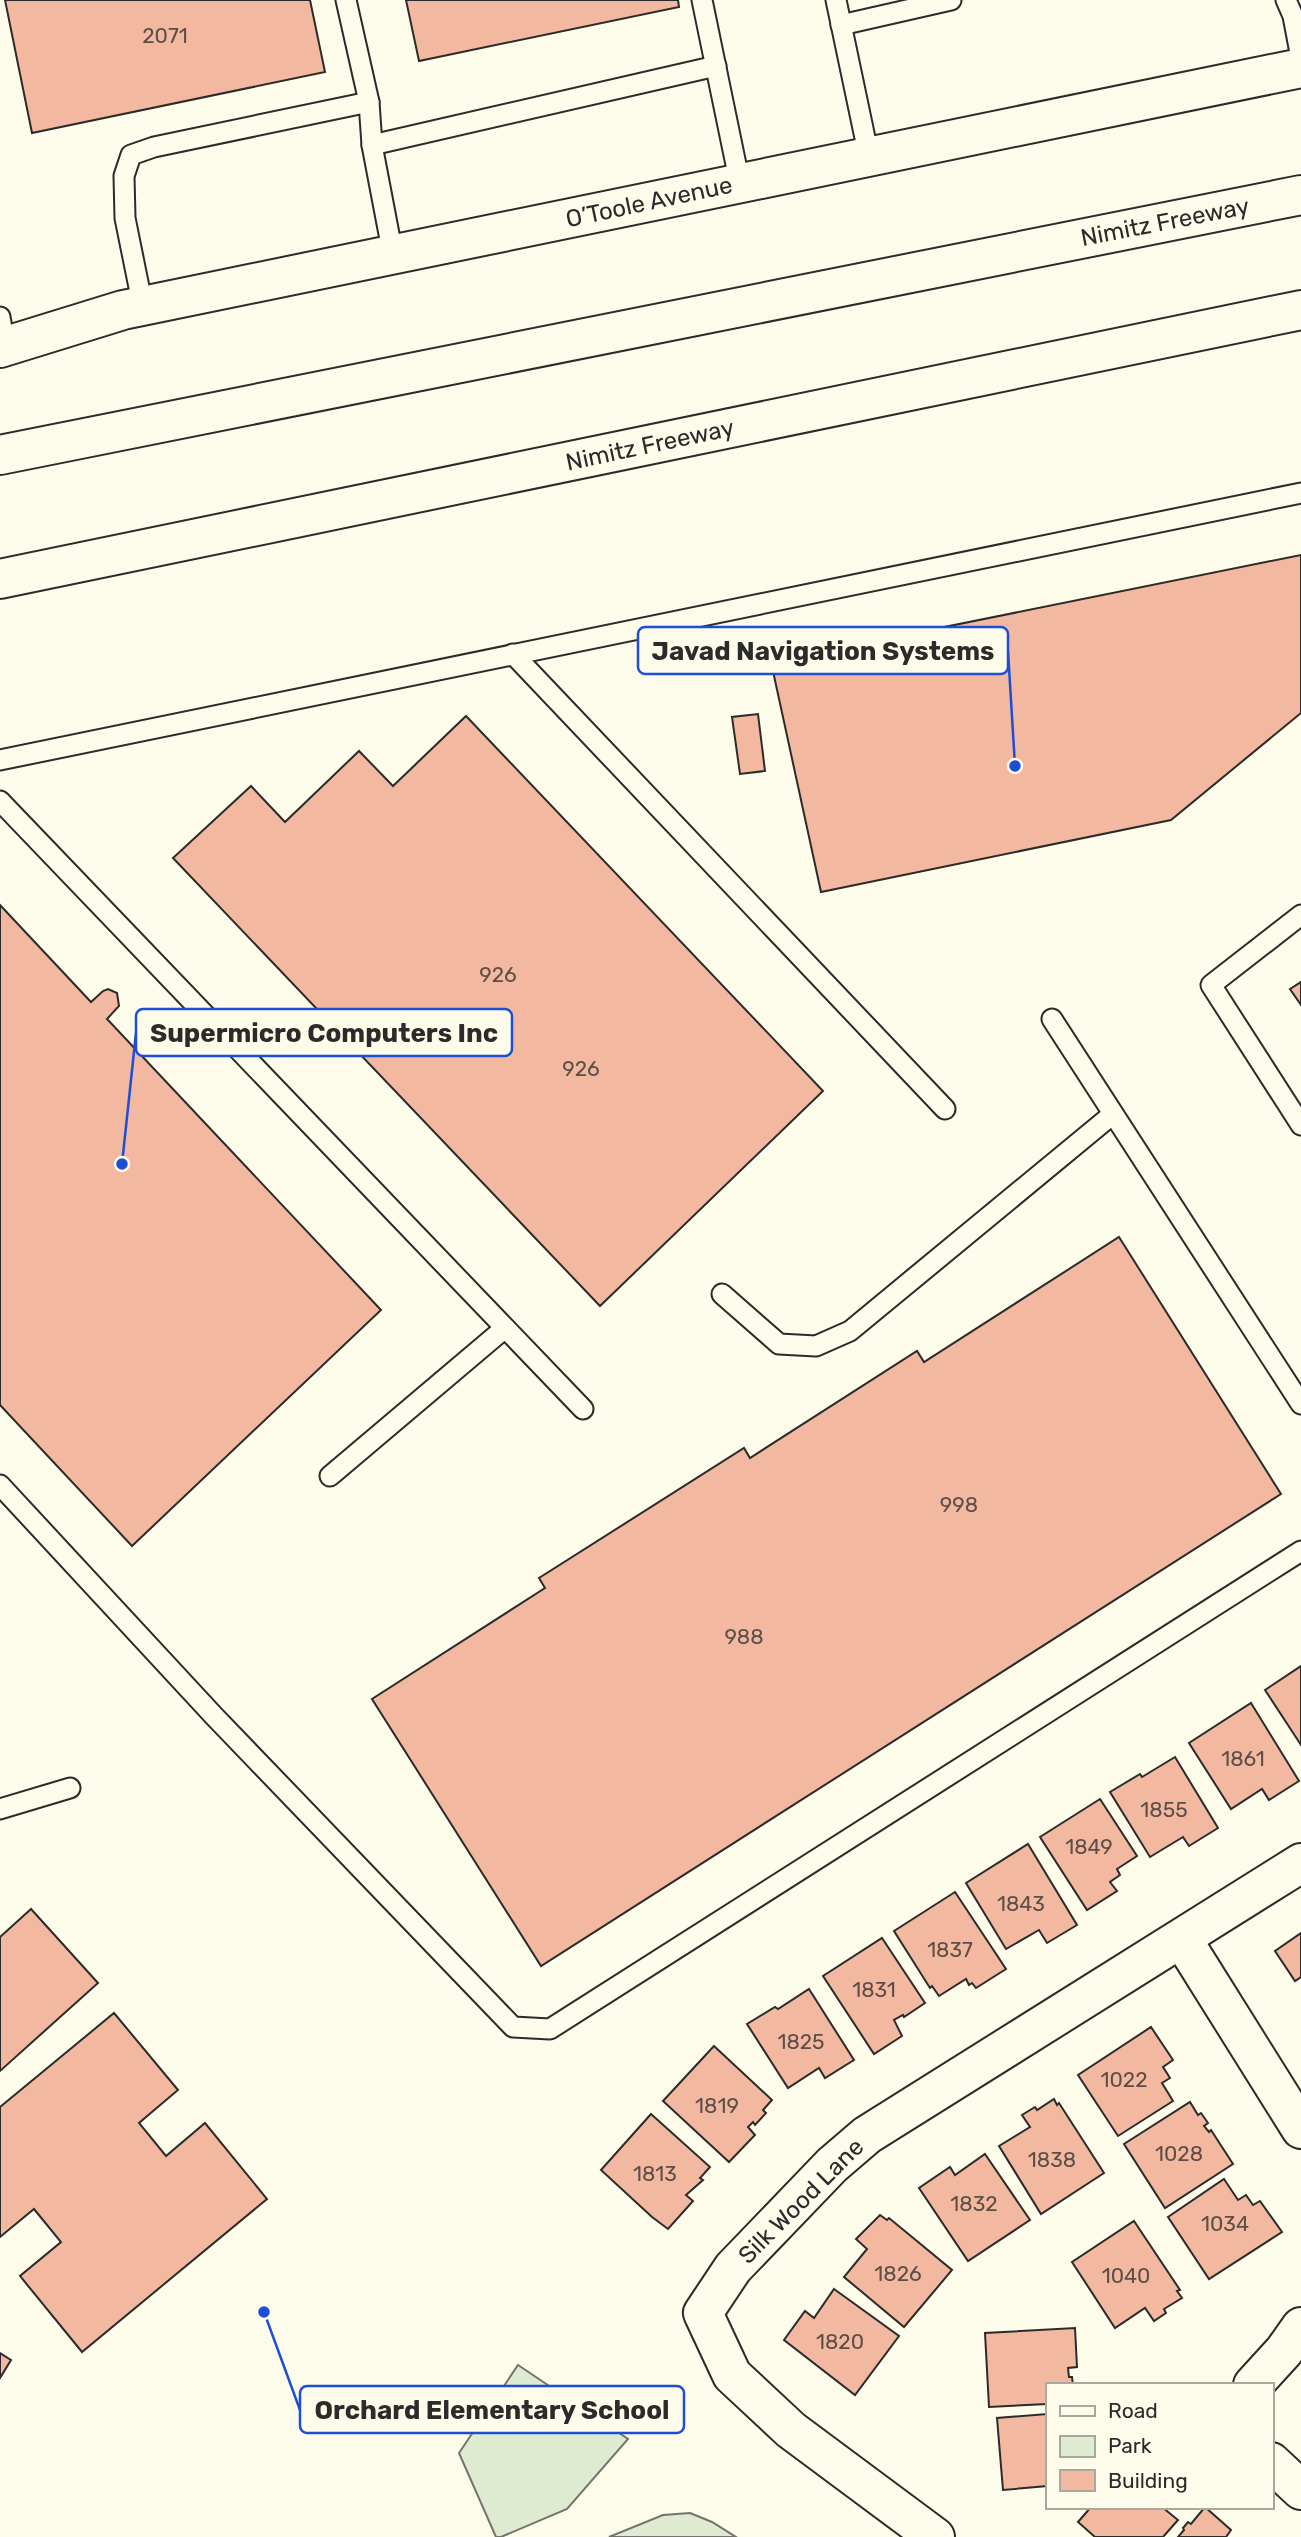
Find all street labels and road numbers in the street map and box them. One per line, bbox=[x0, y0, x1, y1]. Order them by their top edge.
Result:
street label: O’Toole Avenue bbox=[563, 171, 735, 233]
street label: Nimitz Freeway bbox=[1078, 192, 1252, 252]
street label: Nimitz Freeway bbox=[563, 413, 737, 477]
street label: Silk Wood Lane bbox=[733, 2133, 869, 2269]

